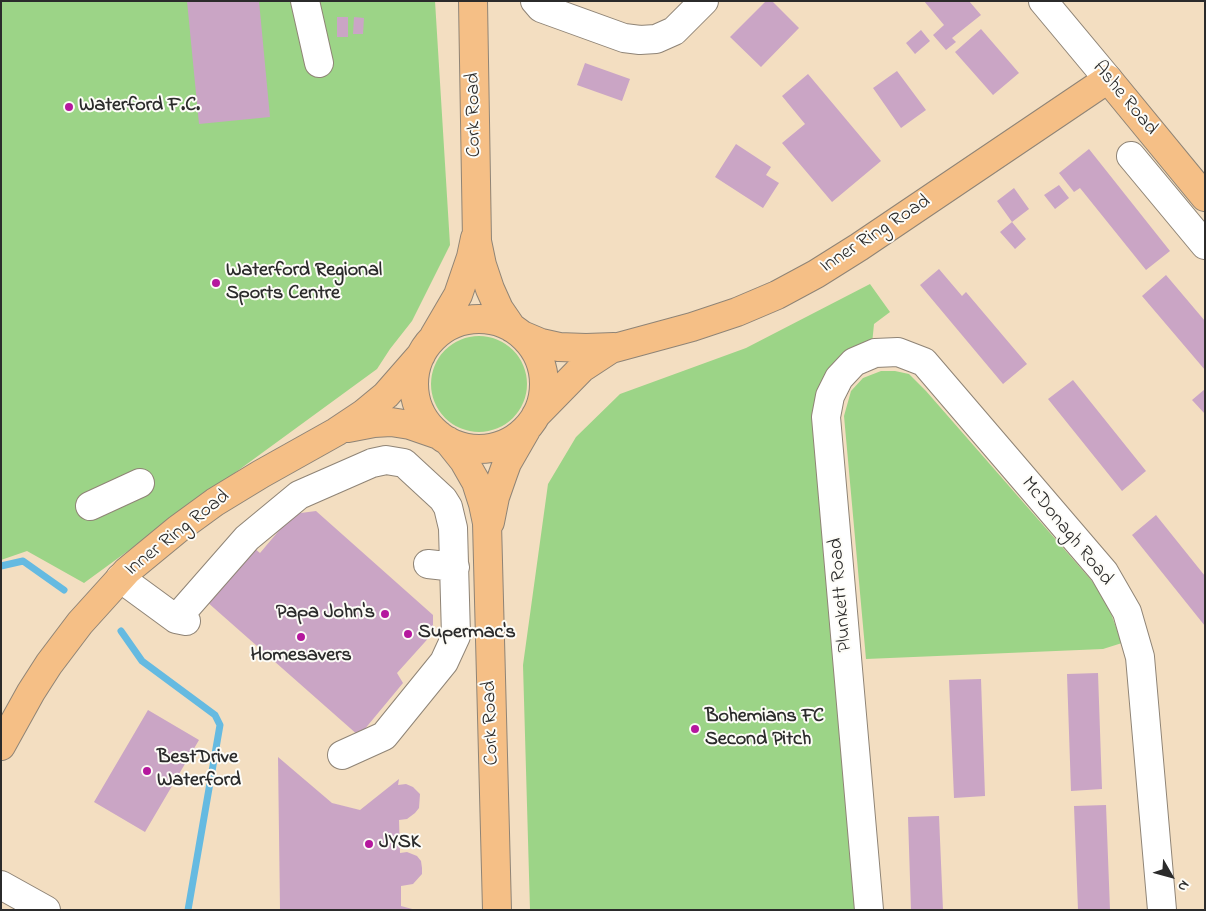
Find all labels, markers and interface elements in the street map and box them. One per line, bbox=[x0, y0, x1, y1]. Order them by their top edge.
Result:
street label: Ashe Road bbox=[1086, 57, 1162, 141]
street label: Cork Road bbox=[462, 72, 488, 158]
place label: Waterford F.C. bbox=[79, 95, 200, 119]
marker: Waterford F.C. bbox=[63, 101, 75, 113]
street label: Inner Ring Road bbox=[816, 190, 936, 280]
place label: Waterford Regional Sports Centre bbox=[226, 260, 382, 307]
marker: Waterford Regional Sports Centre bbox=[210, 277, 222, 289]
street label: McDonagh Road bbox=[1015, 473, 1117, 591]
street label: Inner Ring Road bbox=[121, 486, 235, 582]
street label: Plunkett Road bbox=[825, 537, 859, 653]
place label: Papa John's bbox=[276, 602, 375, 626]
marker: Papa John's bbox=[379, 608, 391, 620]
place label: Supermac's bbox=[418, 622, 516, 646]
marker: Supermac's bbox=[402, 628, 414, 640]
marker: Homesavers bbox=[295, 631, 307, 643]
place label: Homesavers bbox=[250, 645, 352, 669]
street label: Cork Road bbox=[479, 680, 505, 766]
place label: Bohemians FC Second Pitch bbox=[705, 706, 824, 753]
marker: Bohemians FC Second Pitch bbox=[689, 723, 701, 735]
place label: BestDrive Waterford bbox=[157, 747, 241, 794]
marker: BestDrive Waterford bbox=[141, 765, 153, 777]
place label: JYSK bbox=[379, 832, 420, 856]
marker: JYSK bbox=[363, 838, 375, 850]
north arrow bbox=[1146, 851, 1196, 901]
text: N bbox=[1172, 875, 1194, 896]

